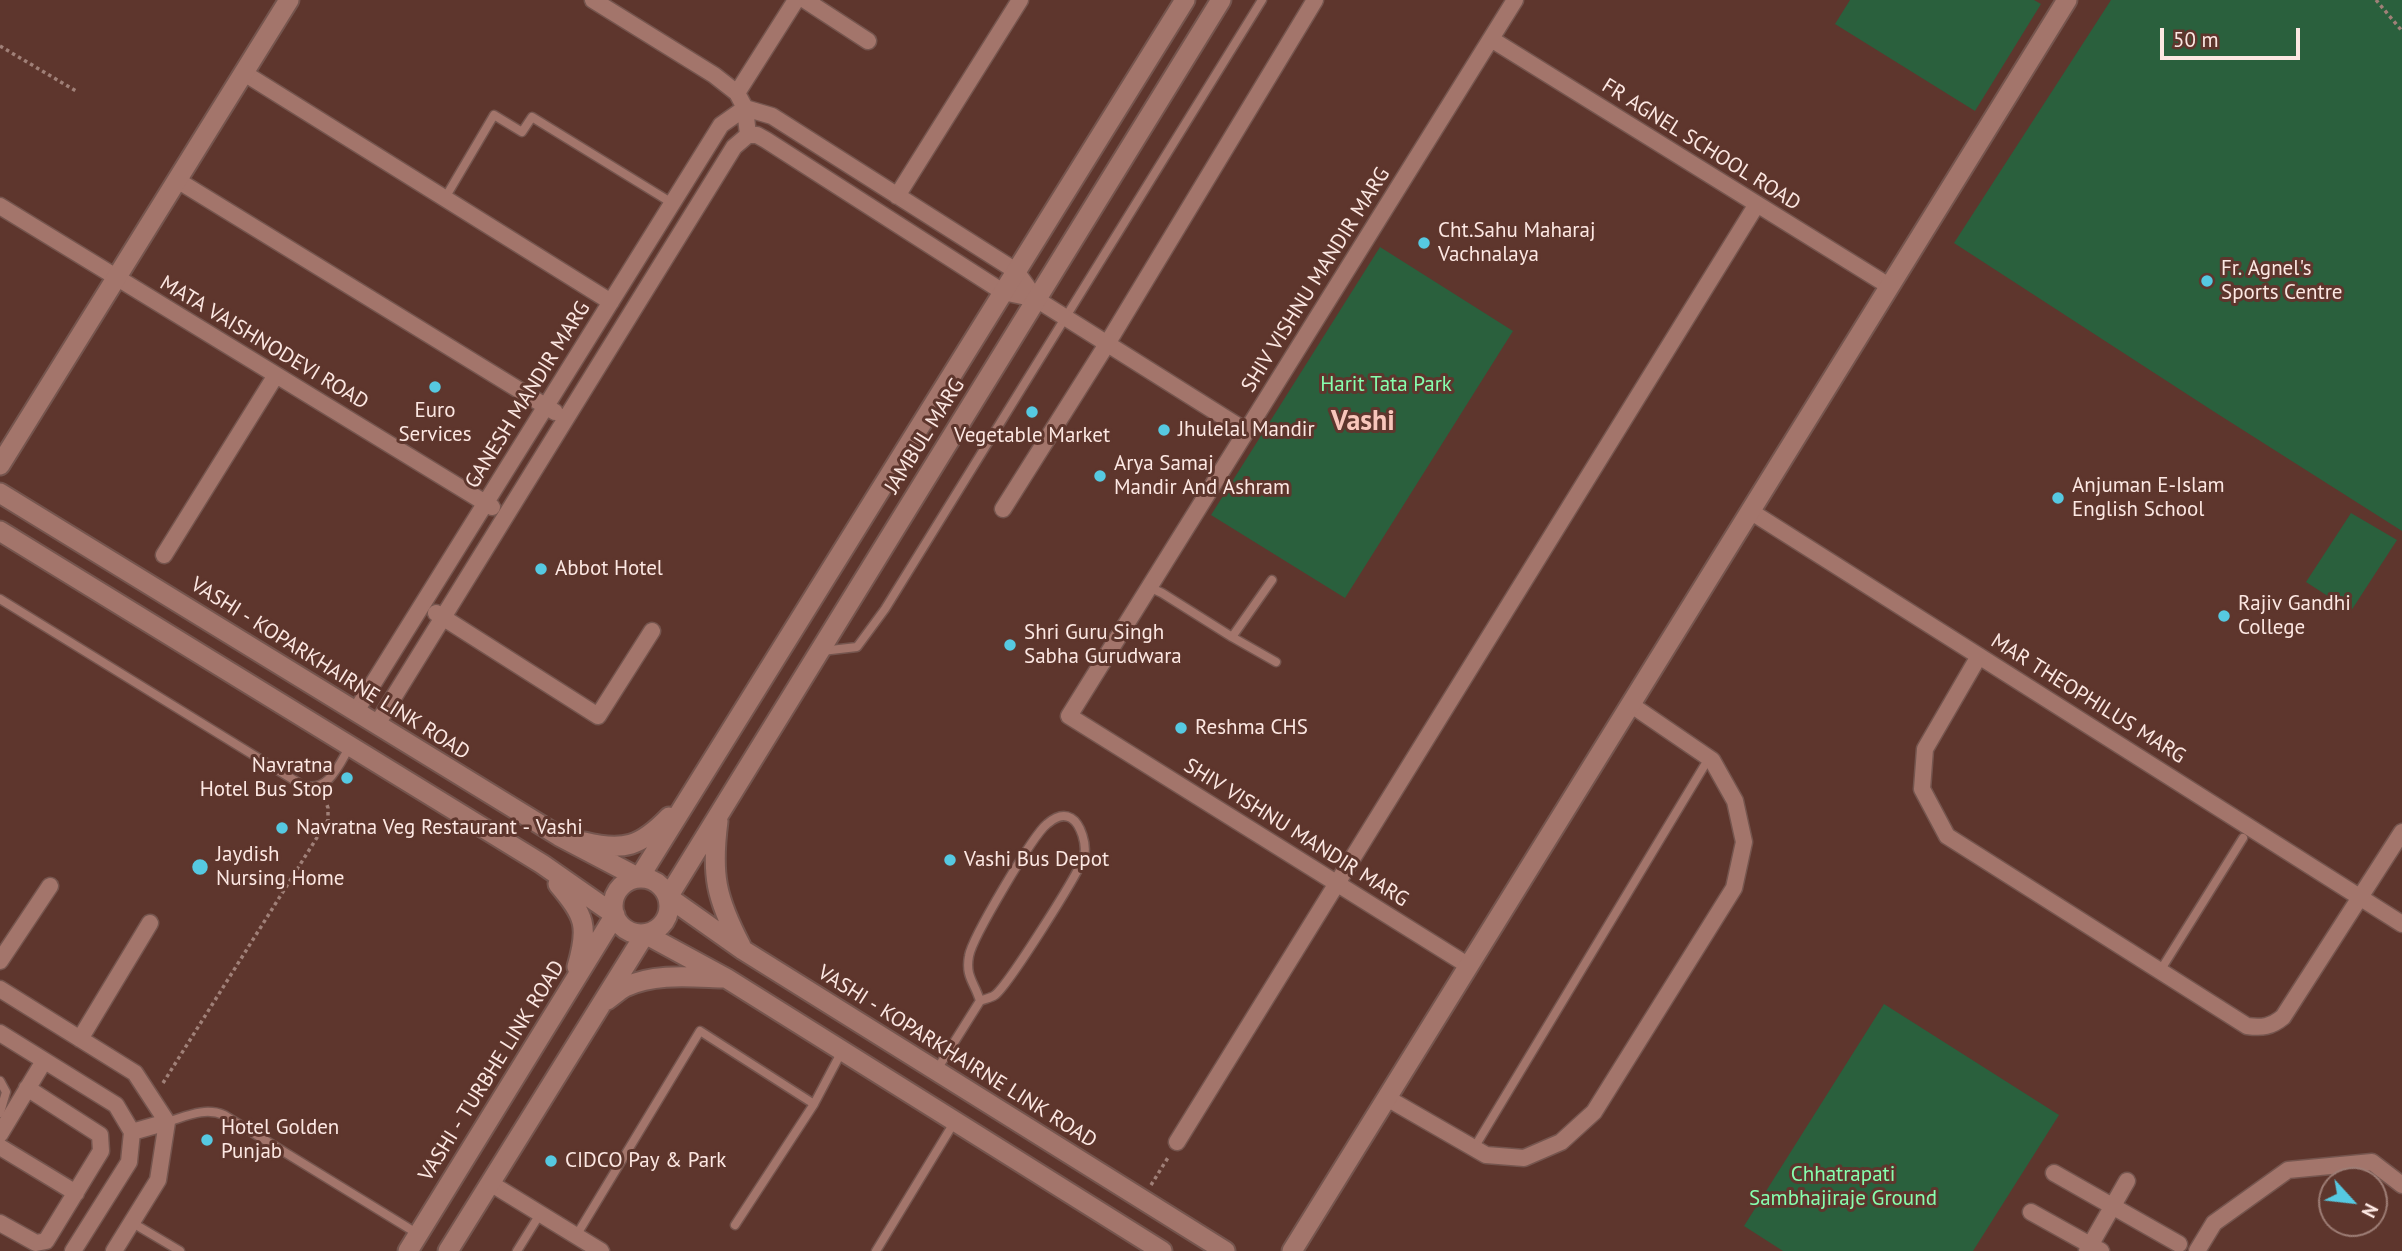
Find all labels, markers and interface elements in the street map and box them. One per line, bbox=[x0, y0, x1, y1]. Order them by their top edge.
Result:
scale bar bbox=[2164, 14, 2304, 58]
text: 50 m bbox=[2173, 26, 2219, 53]
street label: FR AGNEL SCHOOL ROAD bbox=[1597, 74, 1805, 216]
street label: SHIV VISHNU MANDIR MARG bbox=[1236, 163, 1396, 397]
place label: Cht.Sahu Maharaj Vachnalaya bbox=[1438, 218, 1595, 268]
marker: Cht.Sahu Maharaj Vachnalaya bbox=[1416, 235, 1432, 251]
place label: Fr. Agnel's Sports Centre bbox=[2221, 256, 2342, 306]
street label: MATA VAISHNODEVI ROAD bbox=[155, 271, 373, 415]
marker: Fr. Agnel's Sports Centre bbox=[2199, 273, 2215, 289]
street label: GANESH MANDIR MARG bbox=[460, 297, 596, 493]
park label: Harit Tata Park bbox=[1320, 372, 1452, 398]
street label: JAMBUL MARG bbox=[880, 374, 970, 498]
marker: Euro Services bbox=[427, 379, 443, 395]
place label: Euro Services bbox=[398, 398, 472, 448]
marker: Vegetable Market bbox=[1024, 404, 1040, 420]
district label: Vashi bbox=[1331, 405, 1395, 439]
place label: Jhulelal Mandir bbox=[1178, 417, 1315, 443]
marker: Jhulelal Mandir bbox=[1156, 422, 1172, 438]
place label: Vegetable Market bbox=[954, 423, 1110, 449]
place label: Arya Samaj Mandir And Ashram bbox=[1114, 451, 1290, 501]
marker: Arya Samaj Mandir And Ashram bbox=[1092, 468, 1108, 484]
place label: Anjuman E-Islam English School bbox=[2072, 473, 2225, 523]
marker: Anjuman E-Islam English School bbox=[2050, 490, 2066, 506]
place label: Abbot Hotel bbox=[555, 556, 663, 582]
marker: Abbot Hotel bbox=[533, 561, 549, 577]
street label: VASHI - KOPARKHAIRNE LINK ROAD bbox=[186, 572, 474, 766]
place label: Rajiv Gandhi College bbox=[2238, 591, 2351, 641]
marker: Rajiv Gandhi College bbox=[2216, 608, 2232, 624]
place label: Shri Guru Singh Sabha Gurudwara bbox=[1024, 620, 1182, 670]
street label: MAR THEOPHILUS MARG bbox=[1986, 629, 2190, 769]
marker: Shri Guru Singh Sabha Gurudwara bbox=[1002, 637, 1018, 653]
place label: Reshma CHS bbox=[1195, 715, 1308, 741]
marker: Reshma CHS bbox=[1173, 720, 1189, 736]
place label: Navratna Hotel Bus Stop bbox=[200, 753, 333, 803]
street label: SHIV VISHNU MANDIR MARG bbox=[1179, 753, 1413, 913]
marker: Navratna Hotel Bus Stop bbox=[339, 770, 355, 786]
place label: Navratna Veg Restaurant - Vashi bbox=[296, 815, 583, 841]
marker: Navratna Veg Restaurant - Vashi bbox=[274, 820, 290, 836]
place label: Jaydish Nursing Home bbox=[216, 842, 345, 892]
place label: Vashi Bus Depot bbox=[964, 847, 1109, 873]
marker: Vashi Bus Depot bbox=[942, 852, 958, 868]
marker: Jaydish Nursing Home bbox=[190, 857, 210, 877]
street label: VASHI - TURBHE LINK ROAD bbox=[414, 956, 570, 1186]
street label: VASHI - KOPARKHAIRNE LINK ROAD bbox=[813, 960, 1101, 1154]
place label: Hotel Golden Punjab bbox=[221, 1115, 339, 1165]
marker: Hotel Golden Punjab bbox=[199, 1132, 215, 1148]
place label: CIDCO Pay & Park bbox=[565, 1148, 726, 1174]
marker: CIDCO Pay & Park bbox=[543, 1153, 559, 1169]
park label: Chhatrapati Sambhajiraje Ground bbox=[1749, 1162, 1937, 1212]
north arrow bbox=[2318, 1167, 2388, 1237]
text: N bbox=[2356, 1200, 2383, 1222]

